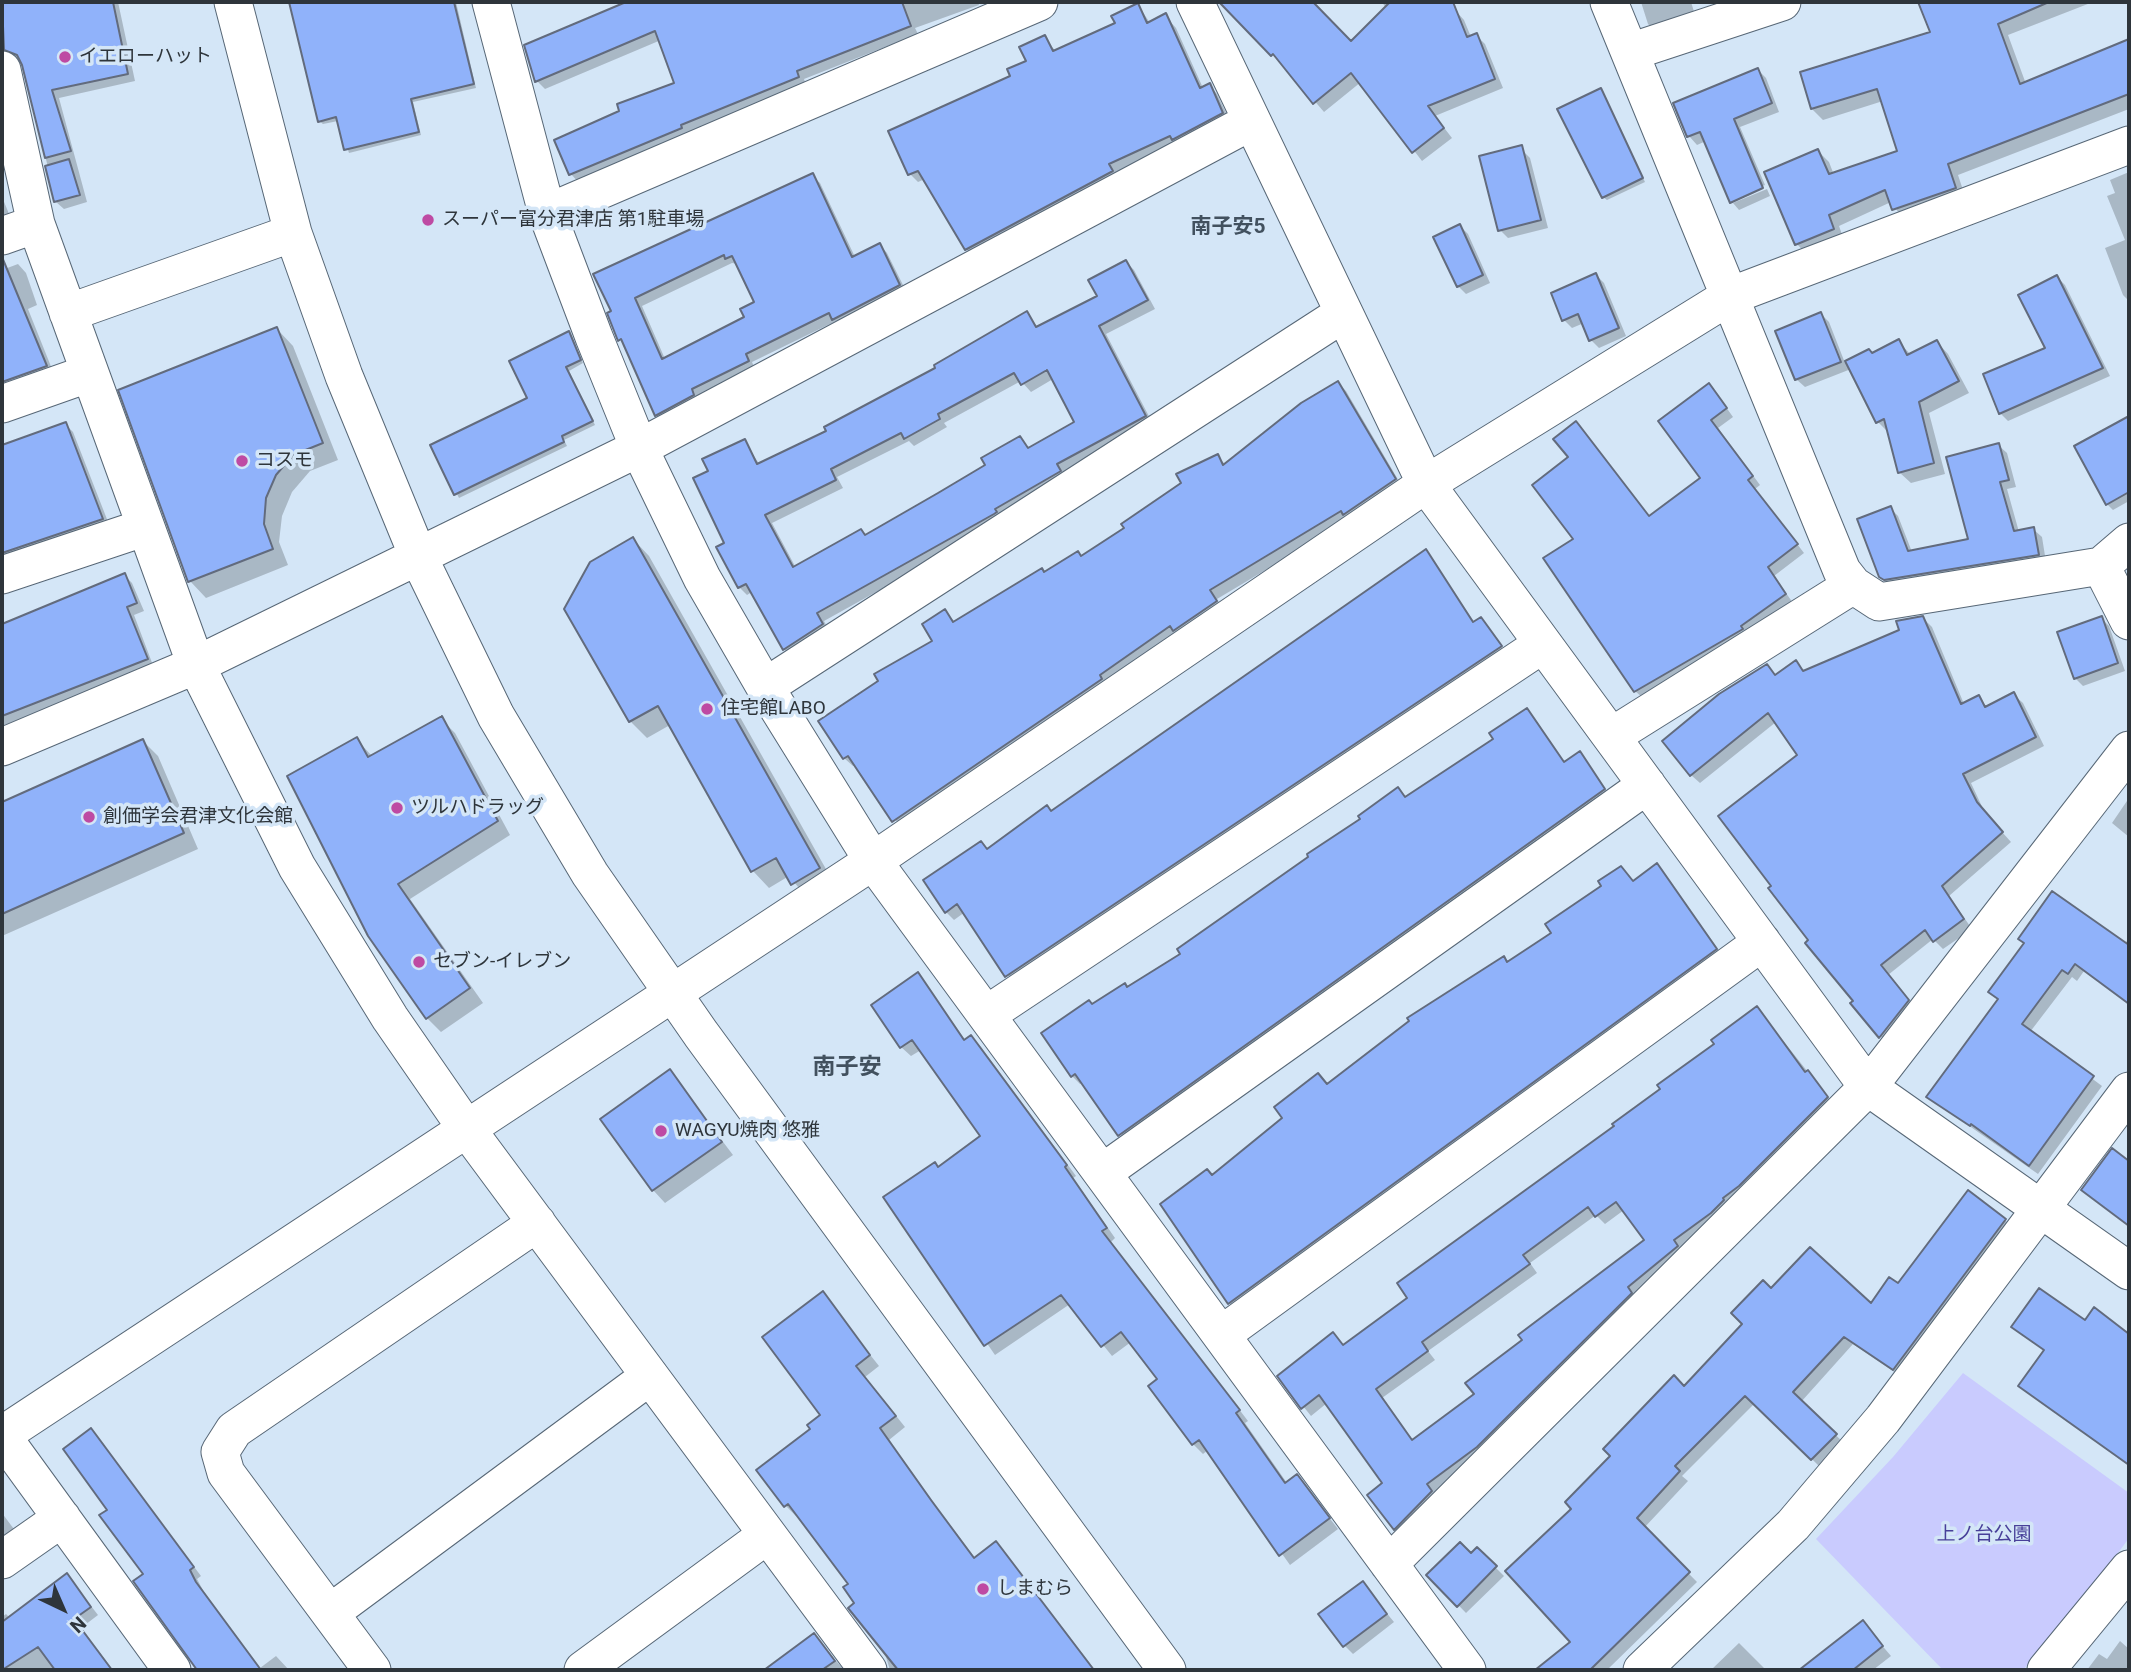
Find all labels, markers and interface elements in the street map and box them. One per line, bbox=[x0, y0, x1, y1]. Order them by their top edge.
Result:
place label: イエローハット bbox=[79, 46, 212, 68]
marker: イエローハット bbox=[57, 49, 73, 65]
place label: スーパー富分君津店 第1駐車場 bbox=[442, 209, 704, 231]
marker: スーパー富分君津店 第1駐車場 bbox=[420, 212, 436, 228]
district label: 南子安5 bbox=[1190, 215, 1266, 241]
place label: コスモ bbox=[256, 450, 313, 472]
marker: コスモ bbox=[234, 453, 250, 469]
place label: 住宅館LABO bbox=[721, 698, 826, 720]
marker: 住宅館LABO bbox=[699, 701, 715, 717]
place label: ツルハドラッグ bbox=[411, 797, 544, 819]
marker: ツルハドラッグ bbox=[389, 800, 405, 816]
place label: 創価学会君津文化会館 bbox=[103, 806, 293, 828]
marker: 創価学会君津文化会館 bbox=[81, 809, 97, 825]
place label: セブン-イレブン bbox=[433, 951, 571, 973]
marker: セブン-イレブン bbox=[411, 954, 427, 970]
district label: 南子安 bbox=[813, 1054, 881, 1082]
place label: WAGYU焼肉 悠雅 bbox=[675, 1120, 820, 1142]
marker: WAGYU焼肉 悠雅 bbox=[653, 1123, 669, 1139]
park label: 上ノ台公園 bbox=[1937, 1524, 2031, 1546]
north arrow bbox=[28, 1574, 98, 1644]
place label: しまむら bbox=[997, 1578, 1073, 1600]
marker: しまむら bbox=[975, 1581, 991, 1597]
text: N bbox=[65, 1612, 91, 1637]

